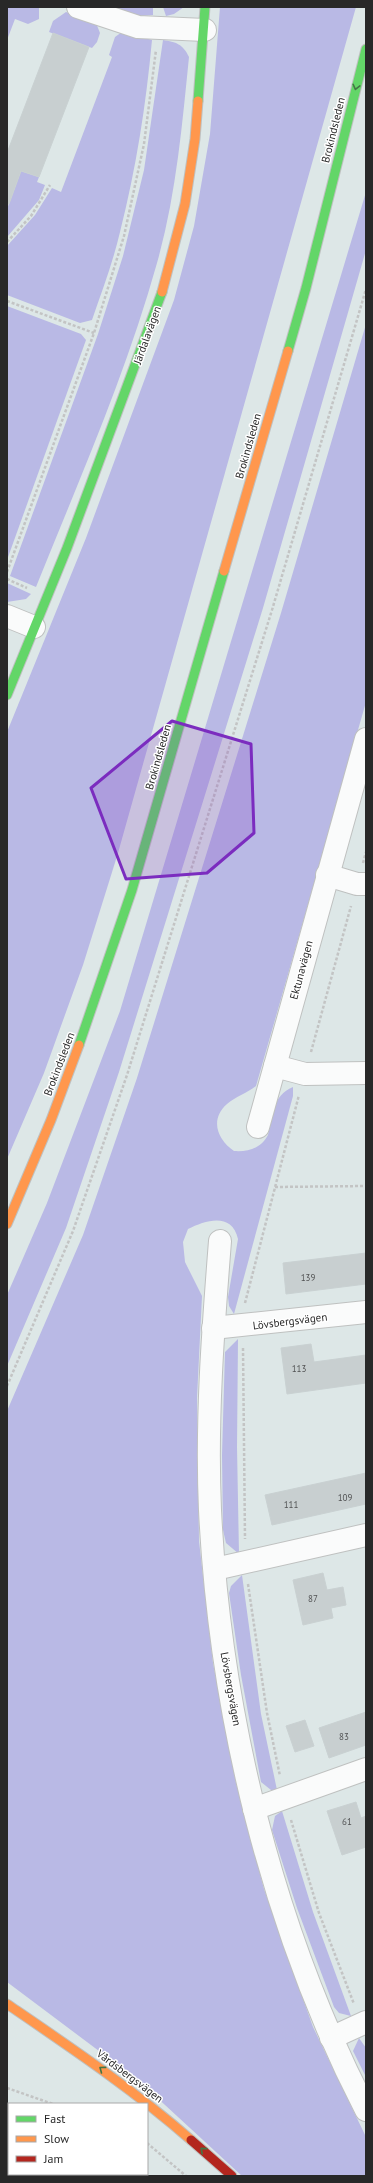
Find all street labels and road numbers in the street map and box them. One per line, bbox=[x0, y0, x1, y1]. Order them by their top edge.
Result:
street label: Brokindsleden bbox=[318, 96, 348, 164]
street label: Järdalavägen bbox=[130, 304, 164, 367]
street label: Brokindsleden bbox=[232, 412, 264, 480]
street label: Brokindsleden bbox=[142, 723, 174, 791]
street label: Ektunavägen bbox=[286, 939, 316, 1001]
street label: Brokindsleden bbox=[40, 1030, 78, 1098]
street label: Lövsbergsvägen bbox=[252, 1309, 328, 1333]
street label: Lövsbergsvägen bbox=[218, 1651, 244, 1727]
street label: Vårdsbergsvägen bbox=[93, 2046, 166, 2106]

